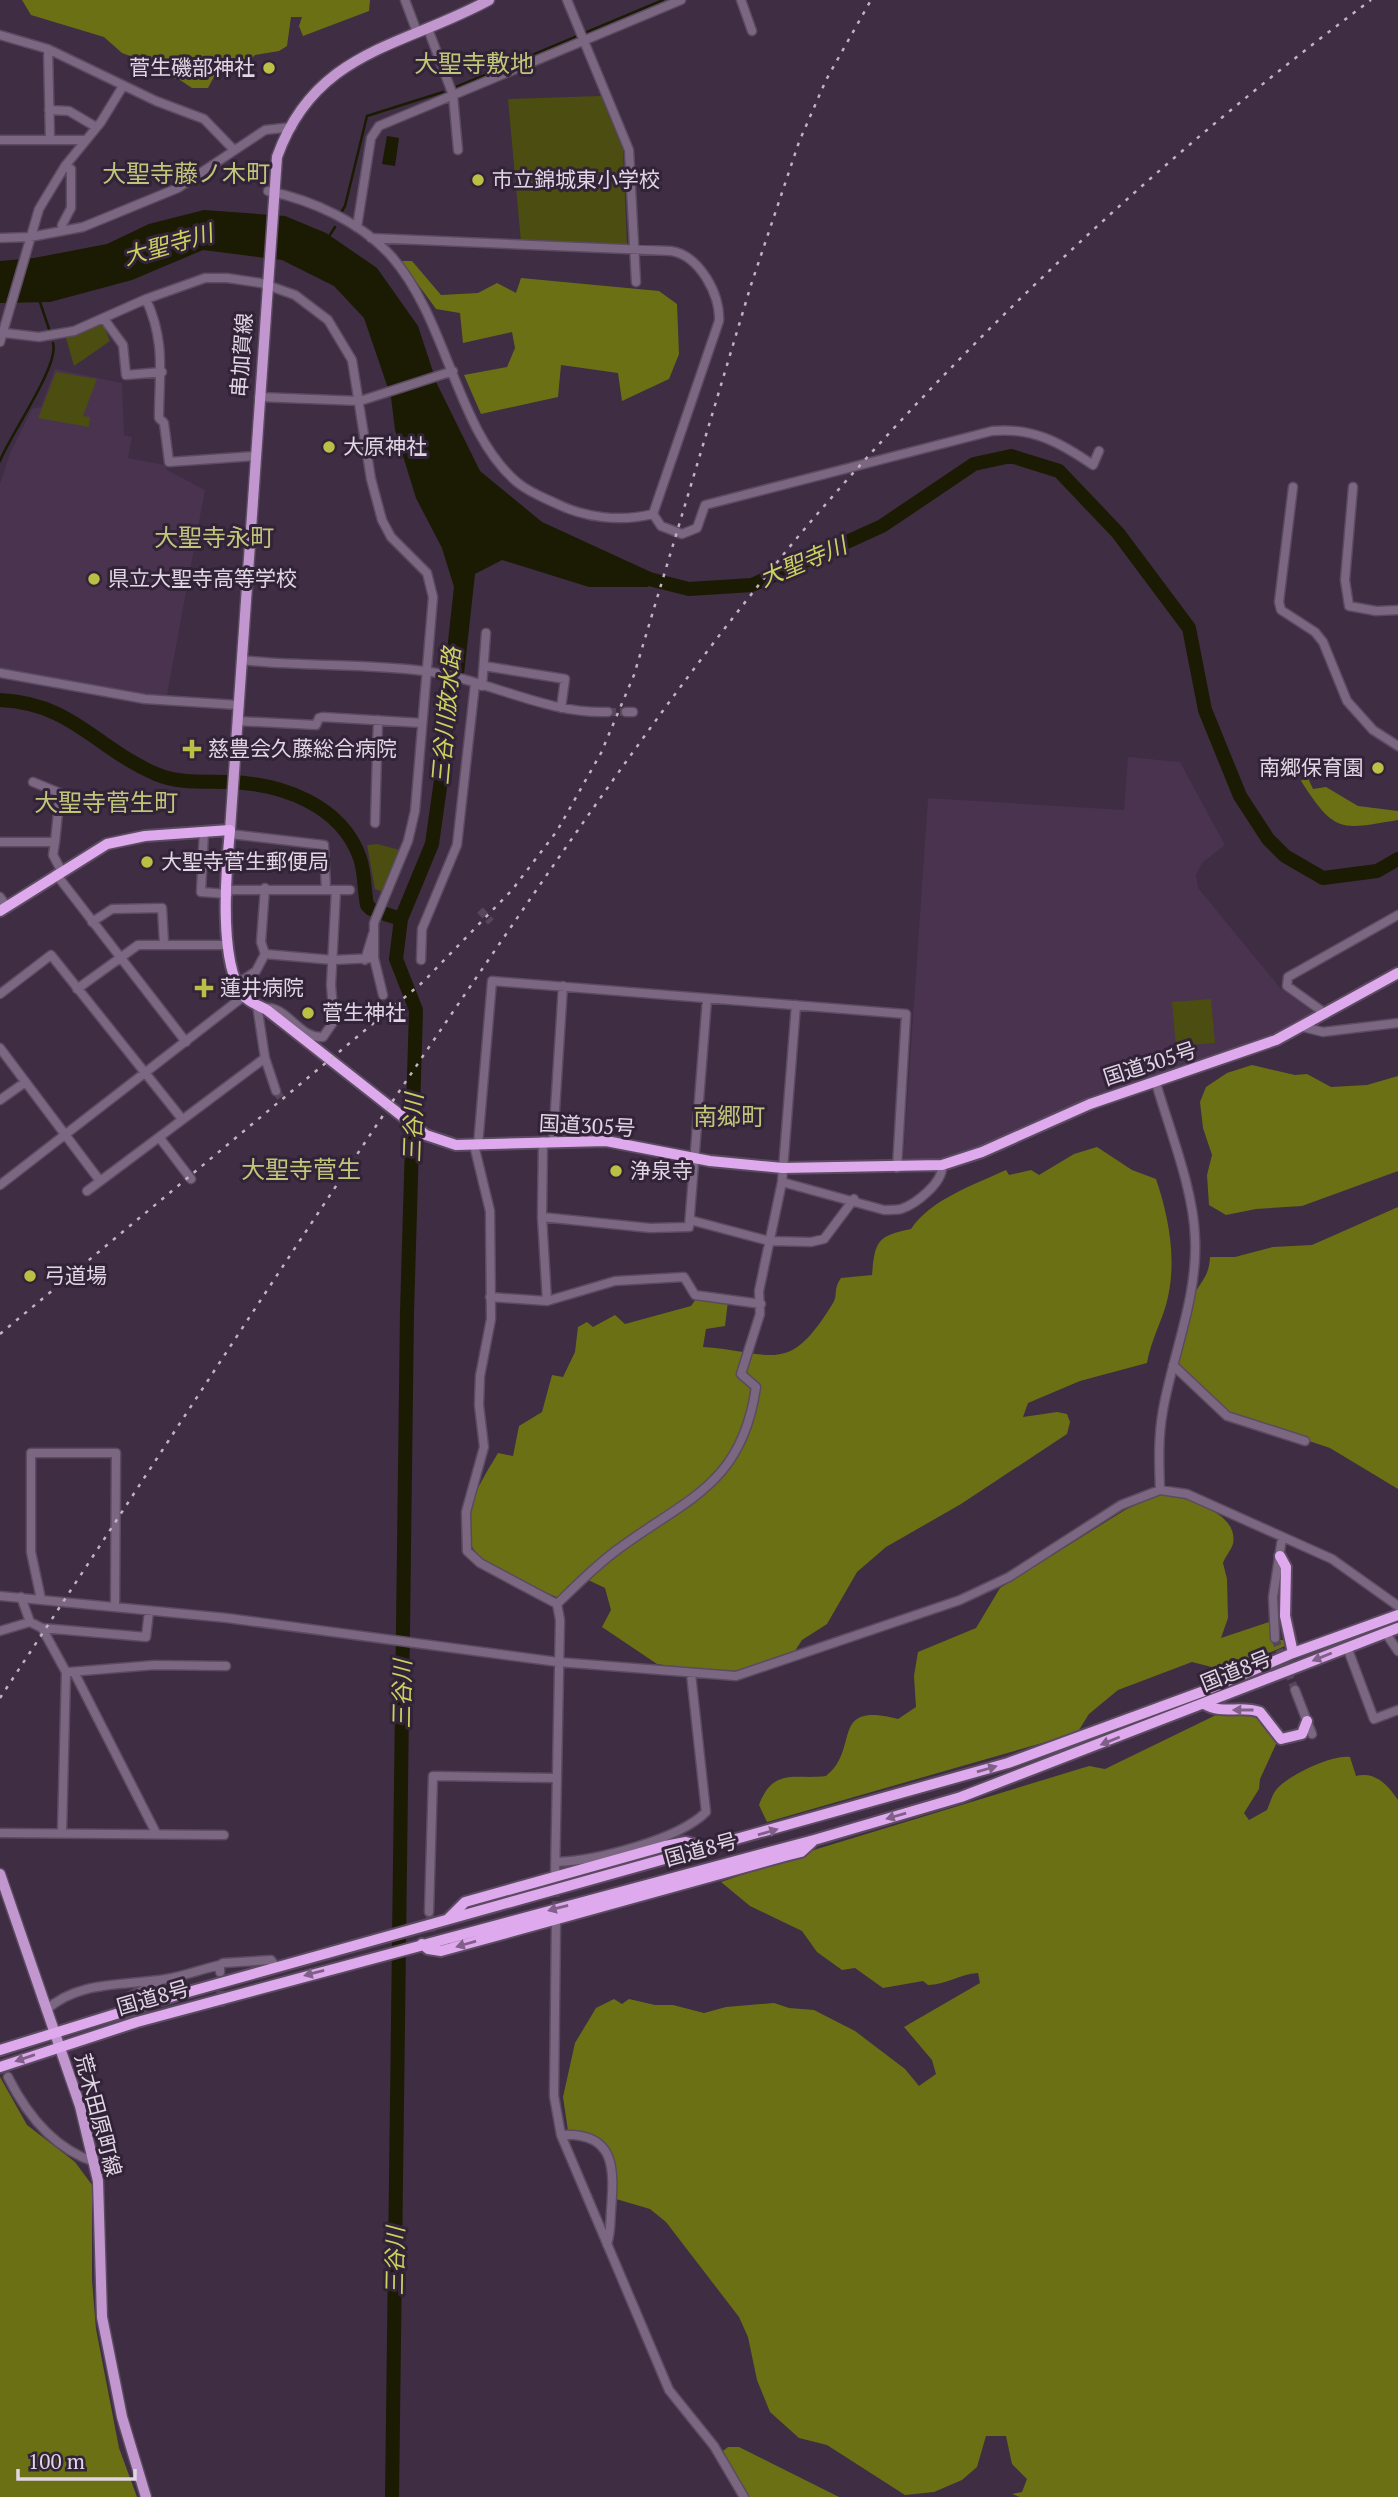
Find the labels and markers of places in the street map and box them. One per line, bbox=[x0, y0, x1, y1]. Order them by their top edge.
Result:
place label: 菅生磯部神社 bbox=[129, 53, 255, 81]
marker: 菅生磯部神社 bbox=[261, 60, 277, 76]
place label: 市立錦城東小学校 bbox=[492, 165, 660, 193]
marker: 市立錦城東小学校 bbox=[470, 172, 486, 188]
place label: 大原神社 bbox=[343, 432, 427, 460]
marker: 大原神社 bbox=[321, 439, 337, 455]
place label: 県立大聖寺高等学校 bbox=[108, 564, 297, 592]
marker: 県立大聖寺高等学校 bbox=[86, 571, 102, 587]
place label: 慈豊会久藤総合病院 bbox=[208, 734, 397, 762]
marker: 慈豊会久藤総合病院 bbox=[182, 739, 202, 759]
place label: 南郷保育園 bbox=[1259, 753, 1364, 781]
marker: 南郷保育園 bbox=[1370, 760, 1386, 776]
place label: 大聖寺菅生郵便局 bbox=[161, 847, 329, 875]
marker: 大聖寺菅生郵便局 bbox=[139, 854, 155, 870]
place label: 蓮井病院 bbox=[220, 973, 304, 1001]
marker: 蓮井病院 bbox=[194, 978, 214, 998]
place label: 菅生神社 bbox=[322, 998, 406, 1026]
marker: 菅生神社 bbox=[300, 1005, 316, 1021]
place label: 浄泉寺 bbox=[630, 1156, 693, 1184]
marker: 浄泉寺 bbox=[608, 1163, 624, 1179]
place label: 弓道場 bbox=[44, 1261, 107, 1289]
marker: 弓道場 bbox=[22, 1268, 38, 1284]

